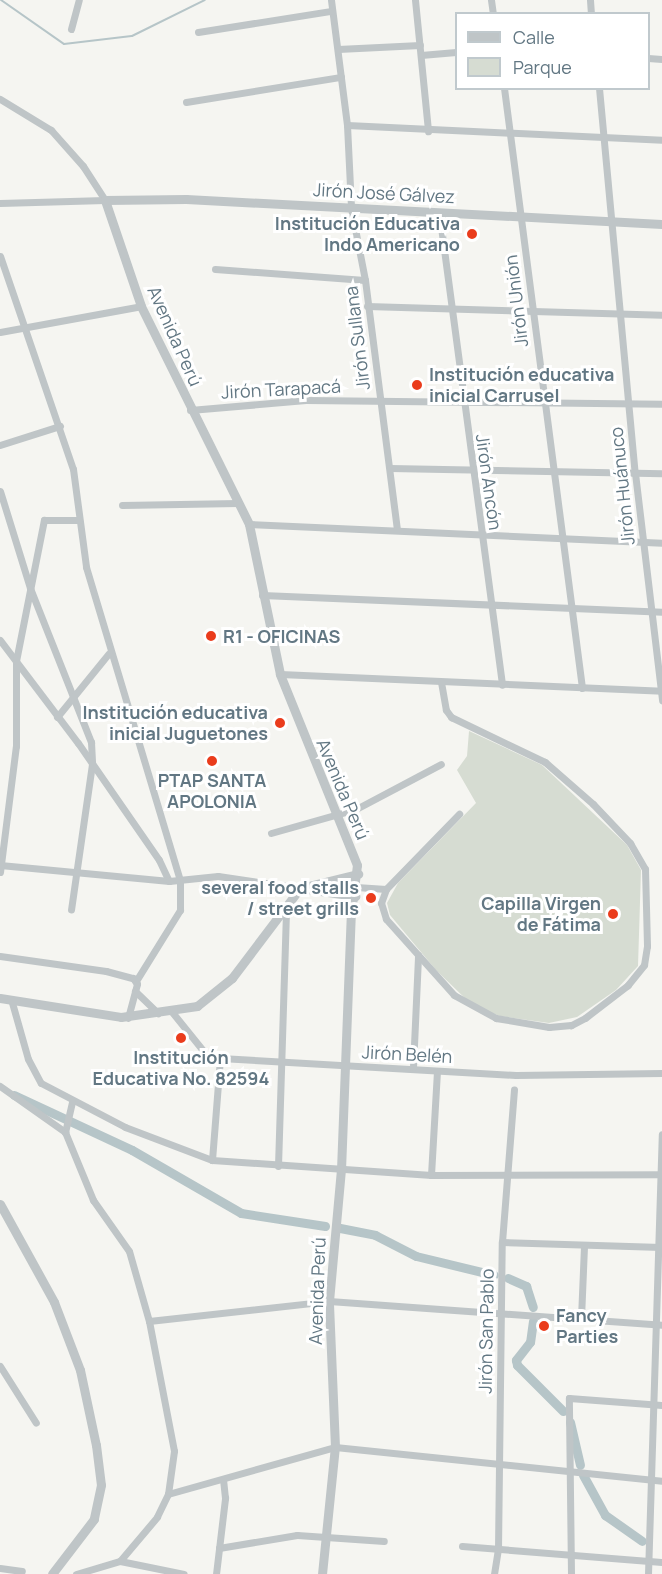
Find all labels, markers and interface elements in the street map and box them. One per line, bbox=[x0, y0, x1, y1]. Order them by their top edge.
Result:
legend bbox=[455, 12, 650, 90]
text: Calle bbox=[513, 25, 555, 49]
text: Parque bbox=[513, 55, 572, 79]
street label: Jirón José Gálvez bbox=[313, 178, 455, 208]
place label: Institución Educativa Indo Americano bbox=[275, 213, 460, 256]
marker: Institución Educativa Indo Americano bbox=[465, 227, 479, 241]
street label: Jirón Unión bbox=[500, 254, 532, 348]
street label: Avenida Perú bbox=[143, 283, 207, 389]
street label: Jirón Sullana bbox=[340, 285, 374, 391]
place label: Institución educativa inicial Carrusel bbox=[429, 364, 614, 406]
street label: Jirón Tarapacá bbox=[221, 375, 341, 403]
marker: Institución educativa inicial Carrusel bbox=[410, 378, 424, 392]
street label: Jirón Huánuco bbox=[605, 426, 639, 546]
street label: Jirón Ancón bbox=[472, 433, 506, 531]
place label: R1 - OFICINAS bbox=[223, 625, 340, 647]
marker: R1 - OFICINAS bbox=[204, 629, 218, 643]
place label: Institución educativa inicial Juguetones bbox=[83, 702, 268, 744]
marker: Institución educativa inicial Juguetones bbox=[273, 716, 287, 730]
street label: Avenida Perú bbox=[312, 735, 374, 843]
marker: PTAP SANTA APOLONIA bbox=[205, 754, 219, 768]
place label: PTAP SANTA APOLONIA bbox=[158, 770, 266, 812]
place label: several food stalls / street grills bbox=[201, 877, 359, 920]
marker: several food stalls / street grills bbox=[364, 891, 378, 905]
place label: Capilla Virgen de Fátima bbox=[481, 893, 601, 936]
marker: Capilla Virgen de Fátima bbox=[606, 907, 620, 921]
marker: Institución Educativa No. 82594 bbox=[174, 1031, 188, 1045]
street label: Jirón Belén bbox=[361, 1041, 453, 1067]
place label: Institución Educativa No. 82594 bbox=[93, 1047, 269, 1090]
street label: Avenida Perú bbox=[304, 1237, 330, 1345]
street label: Jirón San Pablo bbox=[474, 1268, 498, 1394]
place label: Fancy Parties bbox=[556, 1305, 618, 1348]
marker: Fancy Parties bbox=[537, 1319, 551, 1333]

